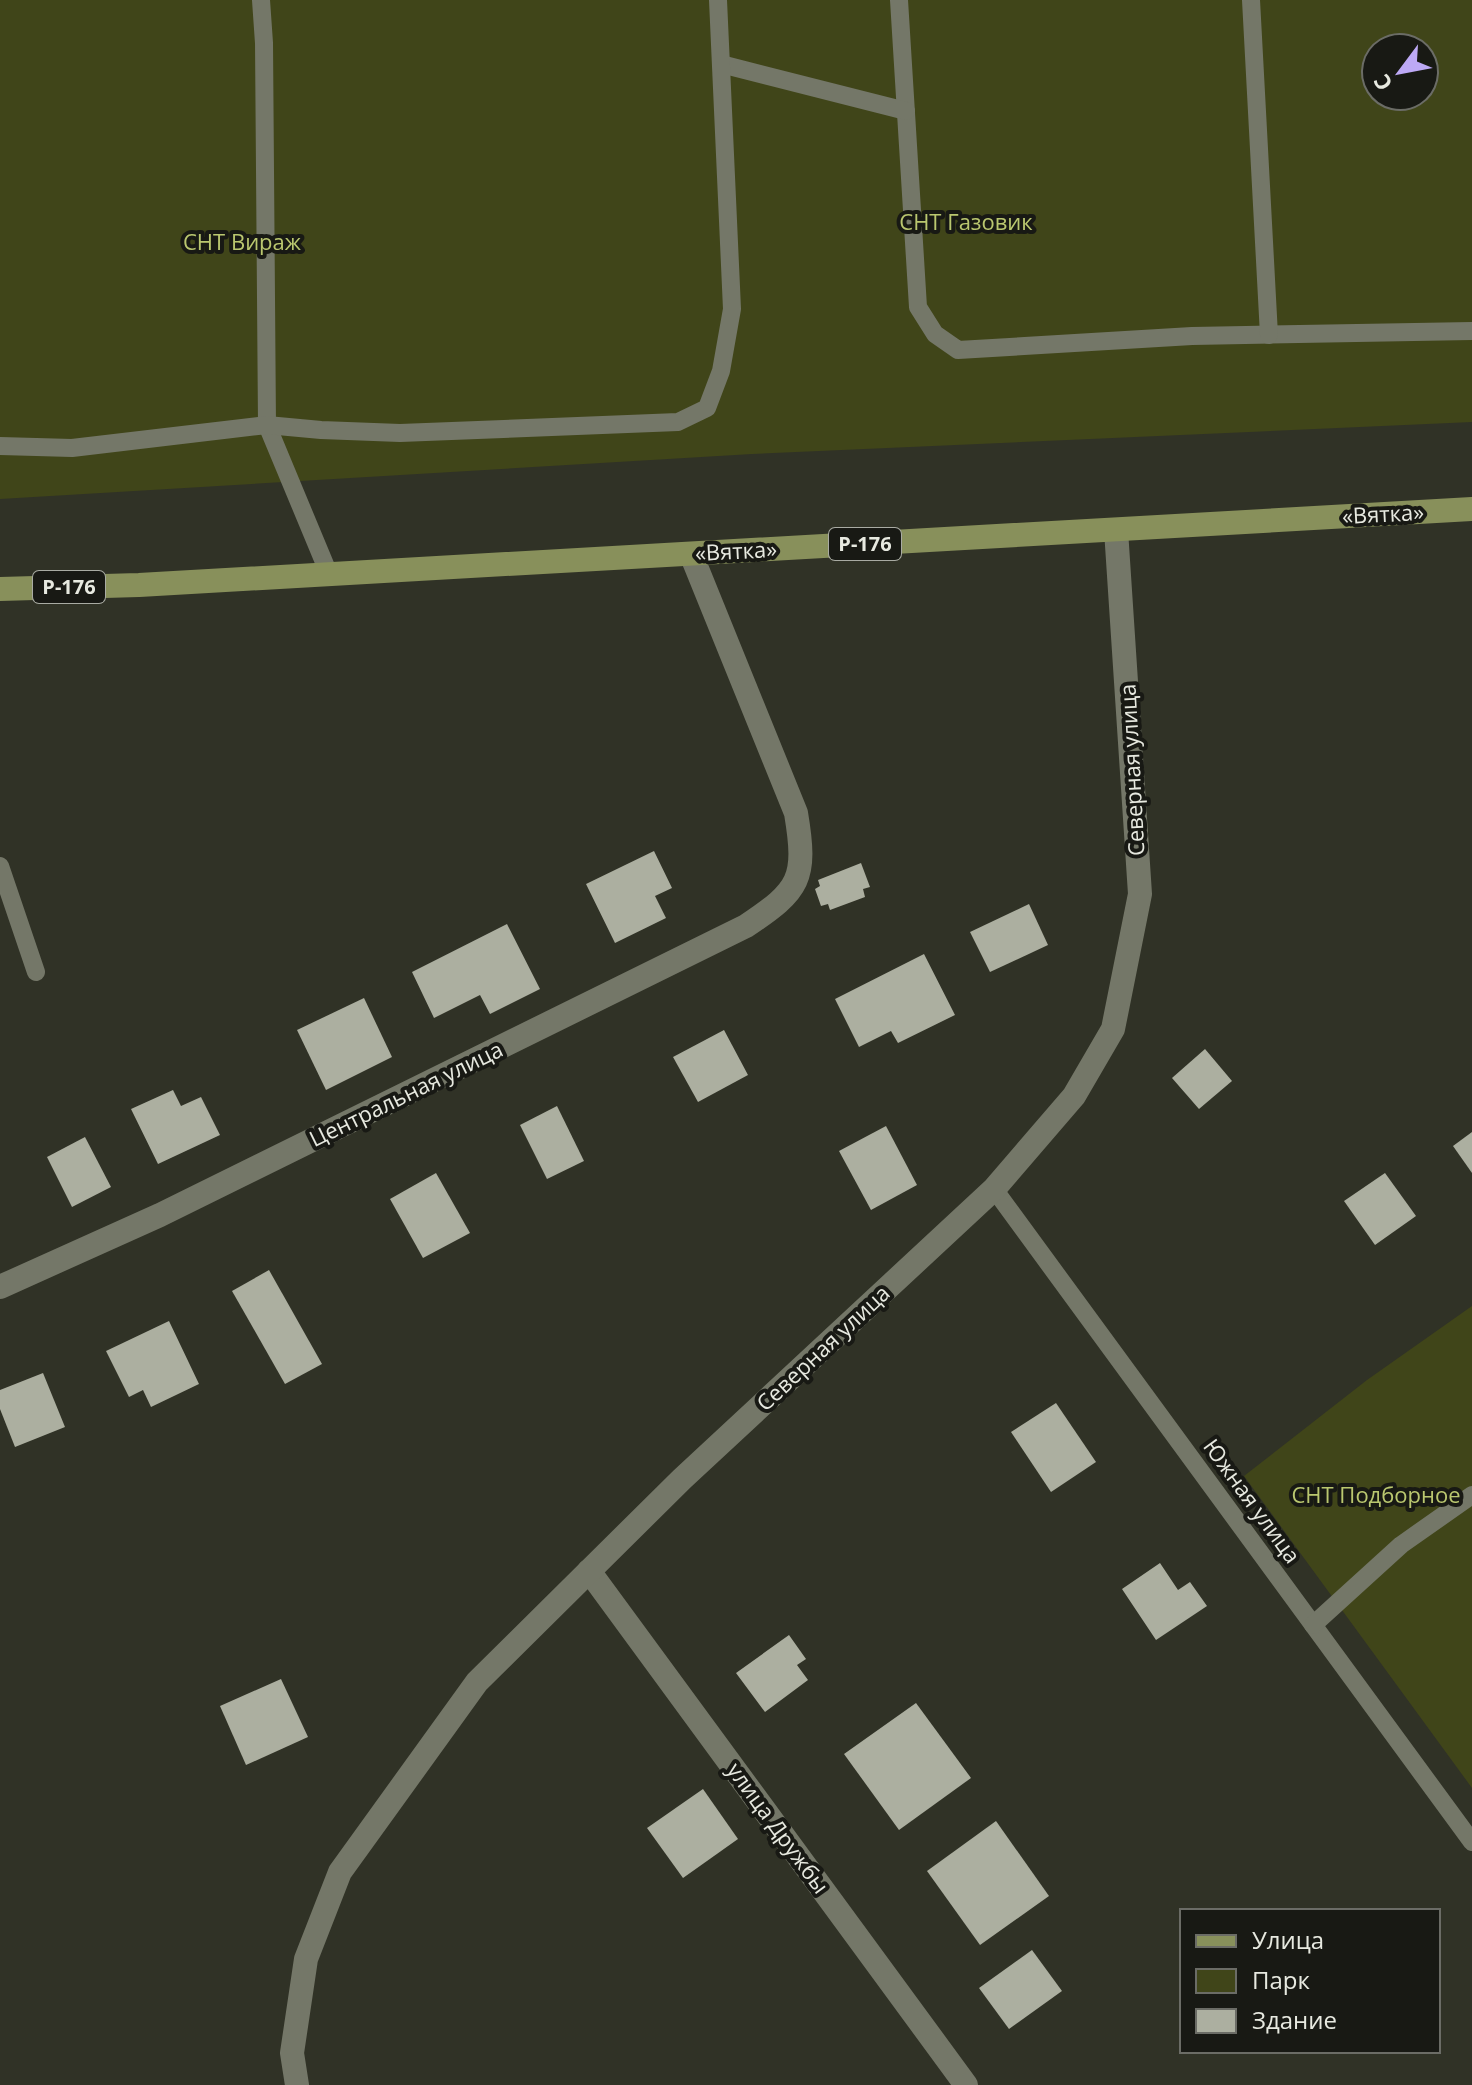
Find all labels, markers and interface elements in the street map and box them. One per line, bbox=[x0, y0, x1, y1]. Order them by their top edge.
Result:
north arrow bbox=[1360, 32, 1440, 112]
text: С bbox=[1366, 69, 1399, 97]
park label: СНТ Газовик bbox=[899, 206, 1033, 236]
park label: СНТ Вираж bbox=[183, 226, 302, 256]
street label: «Вятка» bbox=[1341, 496, 1425, 530]
road number: Р-176 bbox=[829, 528, 901, 560]
street label: «Вятка» bbox=[694, 533, 778, 567]
road number: Р-176 bbox=[33, 571, 105, 603]
street label: Северная улица bbox=[1112, 683, 1150, 857]
street label: Центральная улица bbox=[304, 1033, 507, 1153]
street label: Северная улица bbox=[749, 1278, 896, 1417]
street label: Южная улица bbox=[1198, 1432, 1308, 1569]
park label: СНТ Подборное bbox=[1291, 1479, 1461, 1509]
street label: улица Дружбы bbox=[721, 1756, 836, 1899]
legend bbox=[1180, 1909, 1440, 2053]
text: Улица bbox=[1252, 1923, 1324, 1956]
text: Парк bbox=[1252, 1963, 1310, 1996]
text: Здание bbox=[1252, 2003, 1337, 2036]

